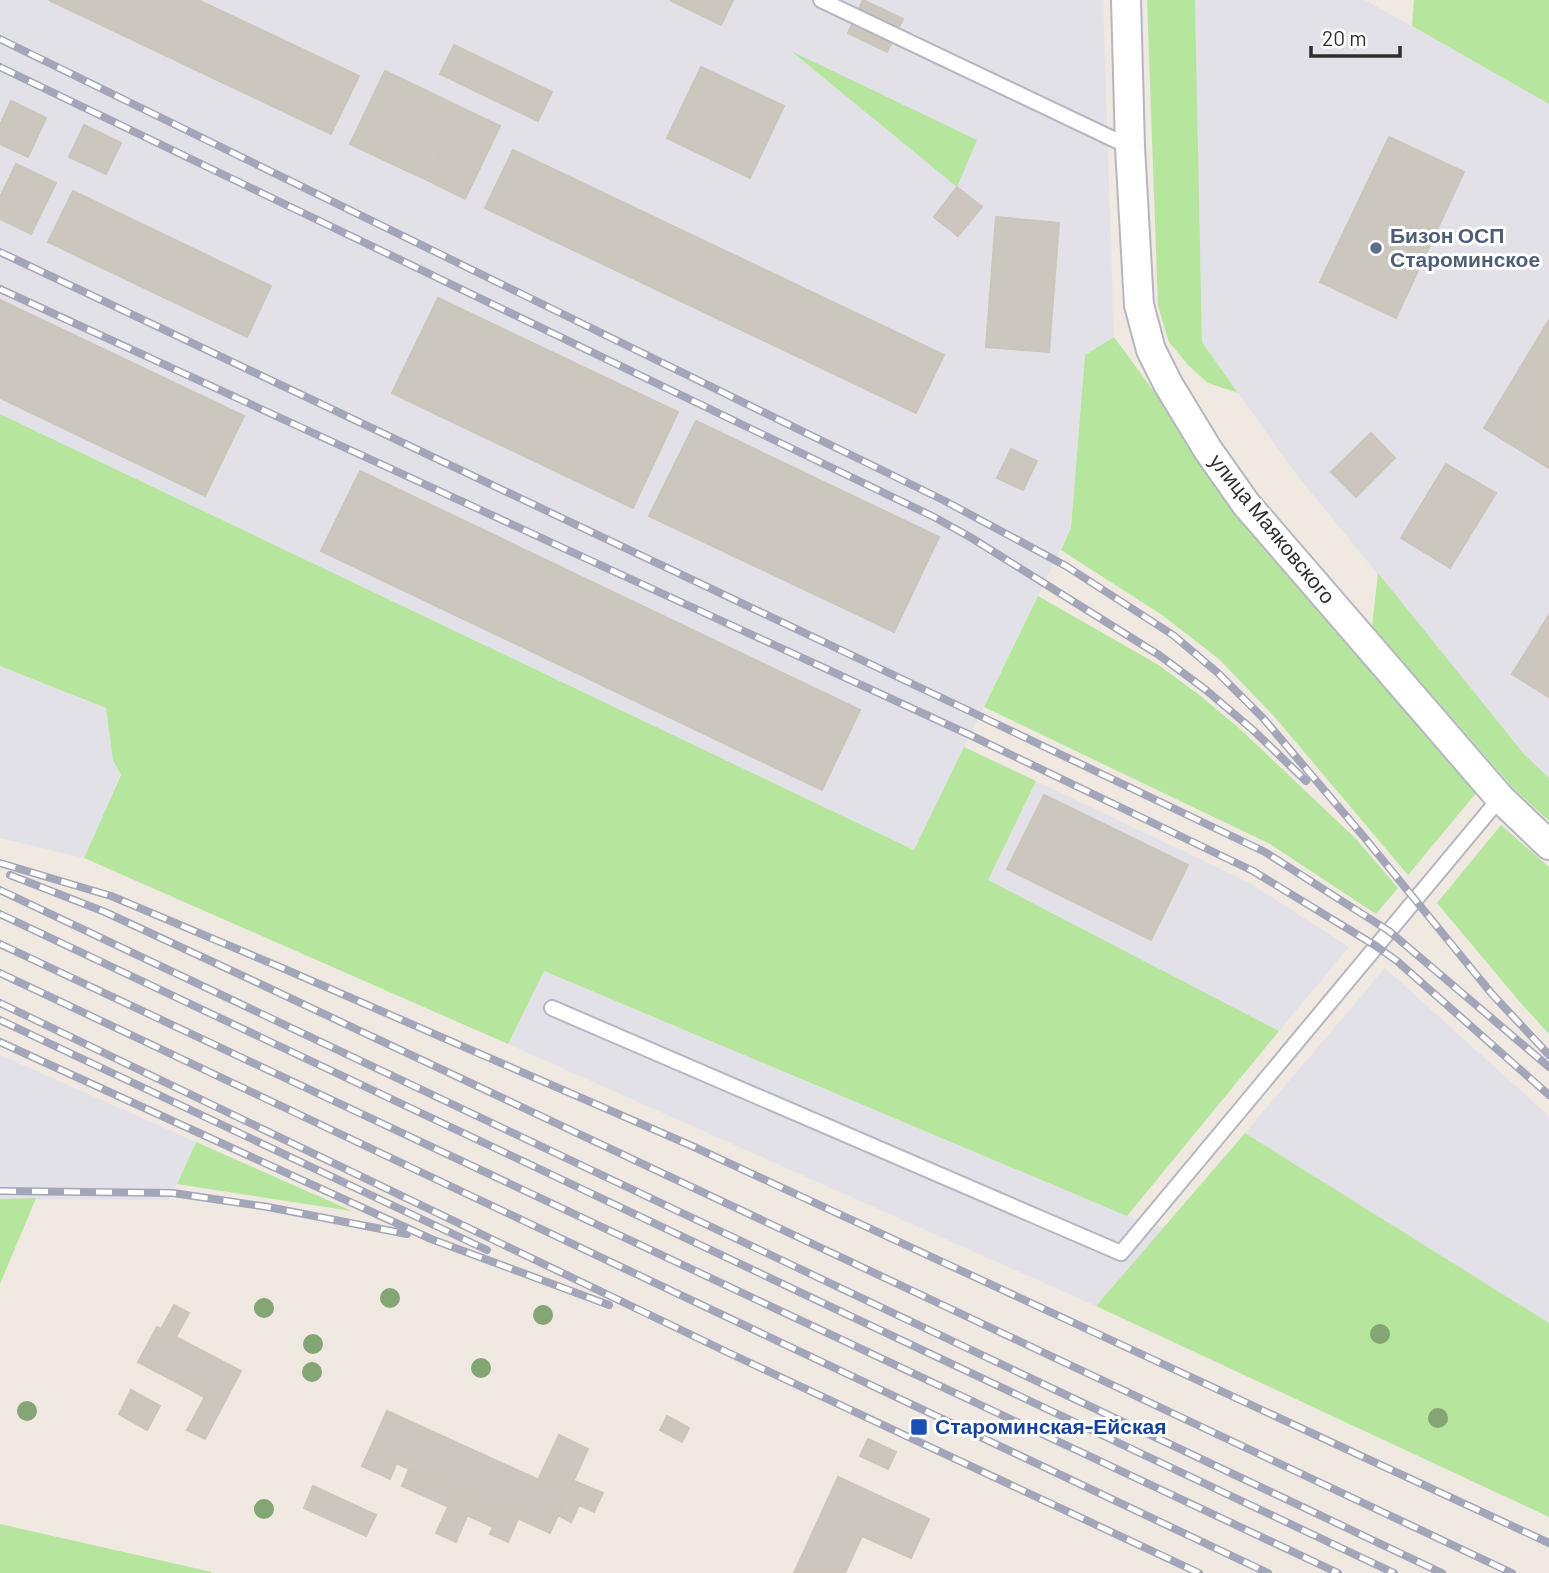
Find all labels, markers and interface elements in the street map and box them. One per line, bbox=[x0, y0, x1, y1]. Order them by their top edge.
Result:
scale bar bbox=[1311, 14, 1400, 58]
text: 20 m bbox=[1322, 25, 1367, 50]
place label: Бизон ОСП Староминское bbox=[1390, 222, 1540, 271]
marker: Бизон ОСП Староминское bbox=[1368, 240, 1384, 256]
street label: улица Маяковского bbox=[1205, 448, 1341, 608]
place label: Староминская-Ейская bbox=[935, 1413, 1166, 1438]
marker: Староминская-Ейская bbox=[909, 1417, 929, 1437]

